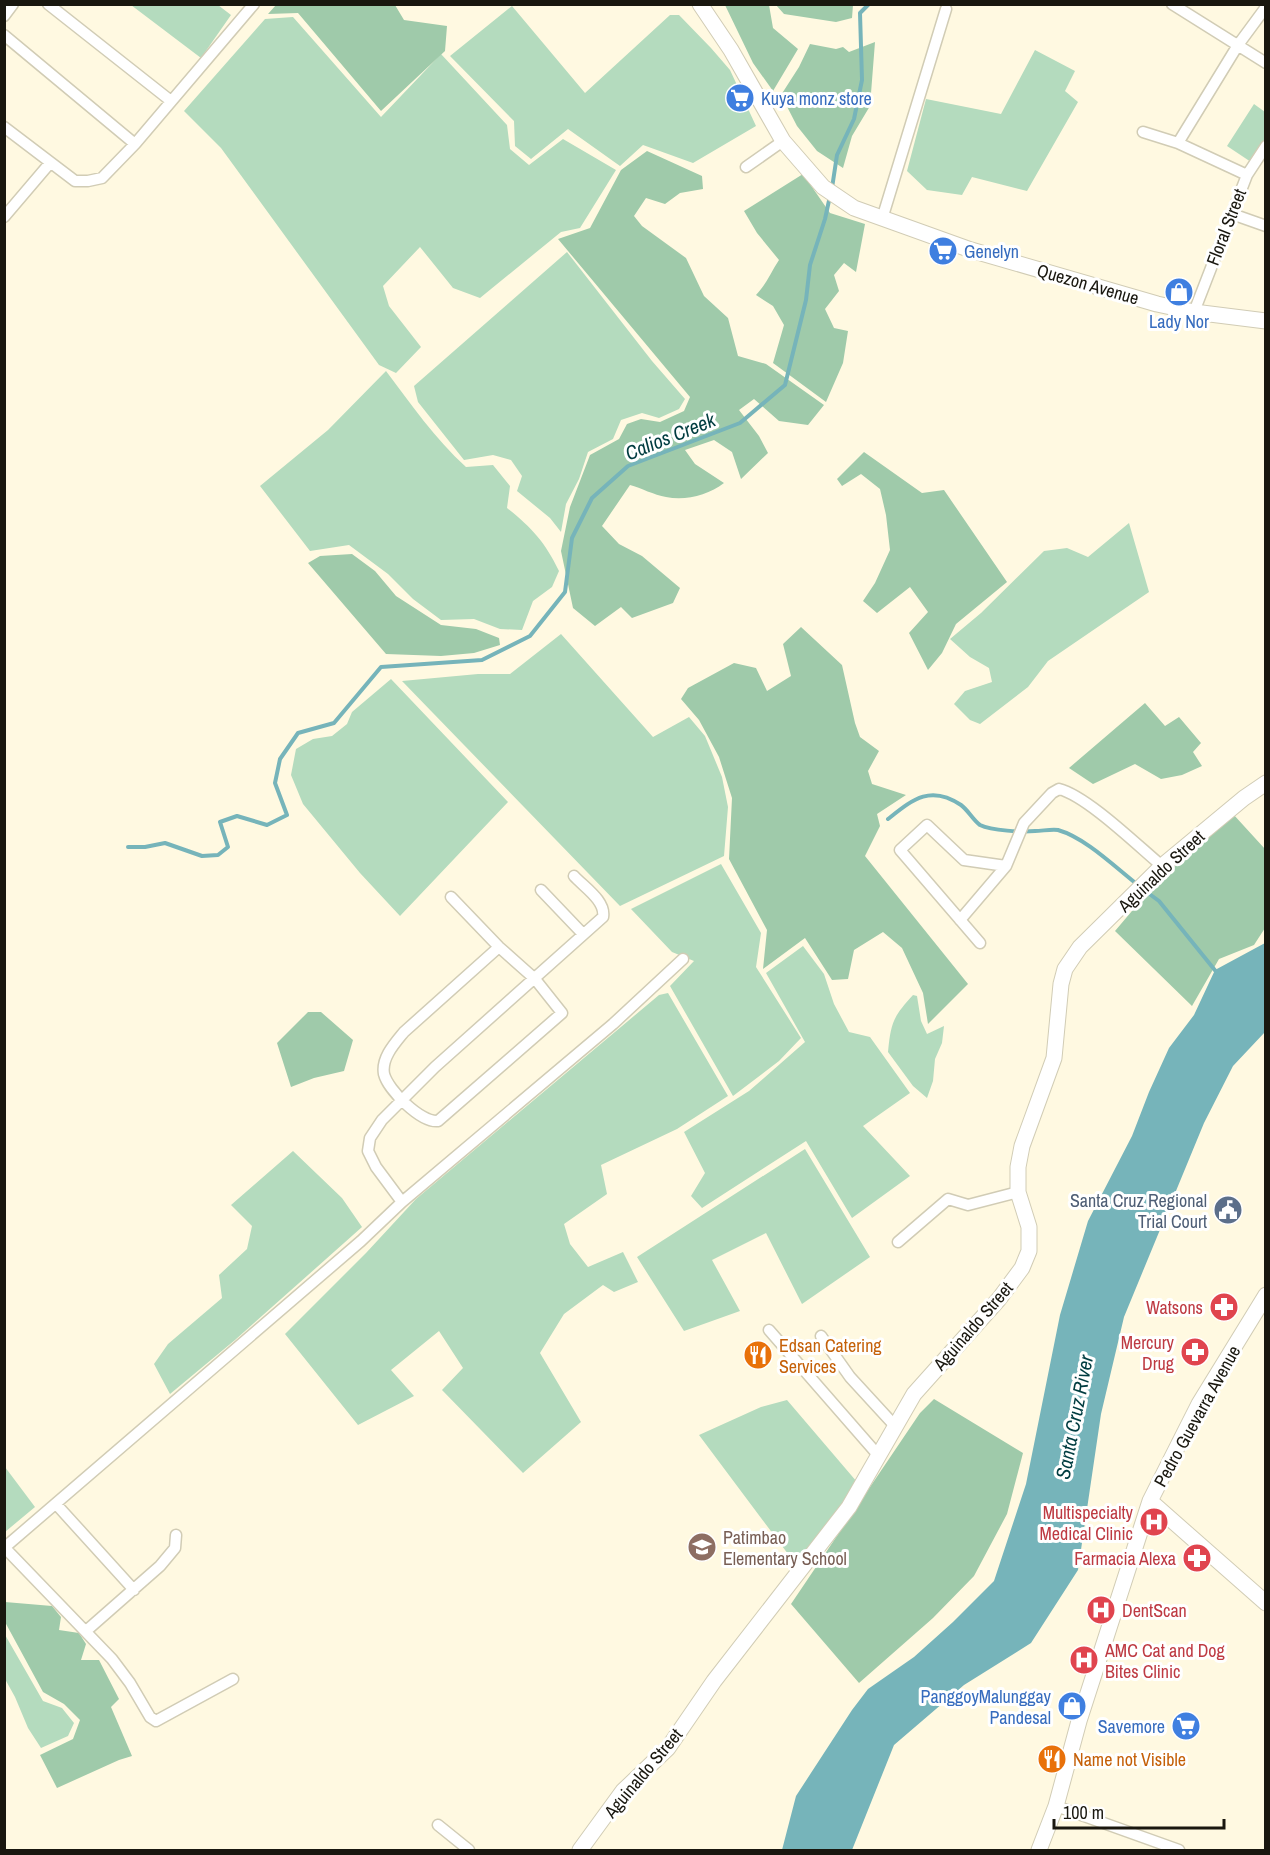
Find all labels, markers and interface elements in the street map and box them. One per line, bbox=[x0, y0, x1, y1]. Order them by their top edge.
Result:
supermarket icon: Kuya monz store bbox=[724, 82, 756, 114]
place label: Kuya monz store bbox=[761, 86, 872, 111]
street label: Floral Street bbox=[1200, 185, 1252, 269]
supermarket icon: Genelyn bbox=[927, 235, 959, 267]
place label: Genelyn bbox=[964, 239, 1019, 264]
street label: Quezon Avenue bbox=[1034, 258, 1142, 310]
shop icon: Lady Nor bbox=[1163, 276, 1195, 308]
place label: Lady Nor bbox=[1149, 309, 1209, 334]
water label: Calios Creek bbox=[621, 405, 720, 466]
street label: Aguinaldo Street bbox=[1112, 824, 1210, 918]
place label: Santa Cruz Regional Trial Court bbox=[1070, 1188, 1207, 1234]
public building icon: Santa Cruz Regional Trial Court bbox=[1212, 1194, 1244, 1226]
street label: Aguinaldo Street bbox=[927, 1276, 1019, 1376]
pharmacy icon: Watsons bbox=[1208, 1291, 1240, 1323]
place label: Watsons bbox=[1146, 1295, 1203, 1320]
place label: Mercury Drug bbox=[1121, 1330, 1175, 1376]
place label: Edsan Catering Services bbox=[779, 1333, 882, 1379]
pharmacy icon: Mercury Drug bbox=[1179, 1336, 1211, 1368]
restaurant icon: Edsan Catering Services bbox=[742, 1339, 774, 1371]
street label: Pedro Guevarra Avenue bbox=[1148, 1341, 1246, 1491]
water label: Santa Cruz River bbox=[1049, 1352, 1099, 1481]
place label: Multispecialty Medical Clinic bbox=[1039, 1500, 1134, 1546]
hospital icon: Multispecialty Medical Clinic bbox=[1138, 1506, 1170, 1538]
place label: Patimbao Elementary School bbox=[723, 1525, 847, 1571]
school or university icon: Patimbao Elementary School bbox=[686, 1531, 718, 1563]
pharmacy icon: Farmacia Alexa bbox=[1181, 1542, 1213, 1574]
place label: Farmacia Alexa bbox=[1074, 1546, 1176, 1571]
hospital icon: DentScan bbox=[1085, 1594, 1117, 1626]
place label: DentScan bbox=[1122, 1598, 1187, 1623]
place label: AMC Cat and Dog Bites Clinic bbox=[1104, 1638, 1226, 1684]
hospital icon: AMC Cat and Dog Bites Clinic bbox=[1068, 1644, 1100, 1676]
place label: PanggoyMalunggay Pandesal bbox=[921, 1684, 1052, 1730]
shop icon: PanggoyMalunggay Pandesal bbox=[1056, 1690, 1088, 1722]
supermarket icon: Savemore bbox=[1170, 1710, 1202, 1742]
place label: Savemore bbox=[1098, 1714, 1165, 1739]
street label: Aguinaldo Street bbox=[597, 1723, 688, 1824]
restaurant icon: Name not Visible bbox=[1036, 1743, 1068, 1775]
place label: Name not Visible bbox=[1073, 1747, 1186, 1772]
scale bar bbox=[1054, 1792, 1224, 1830]
text: 100 m bbox=[1063, 1800, 1104, 1825]

